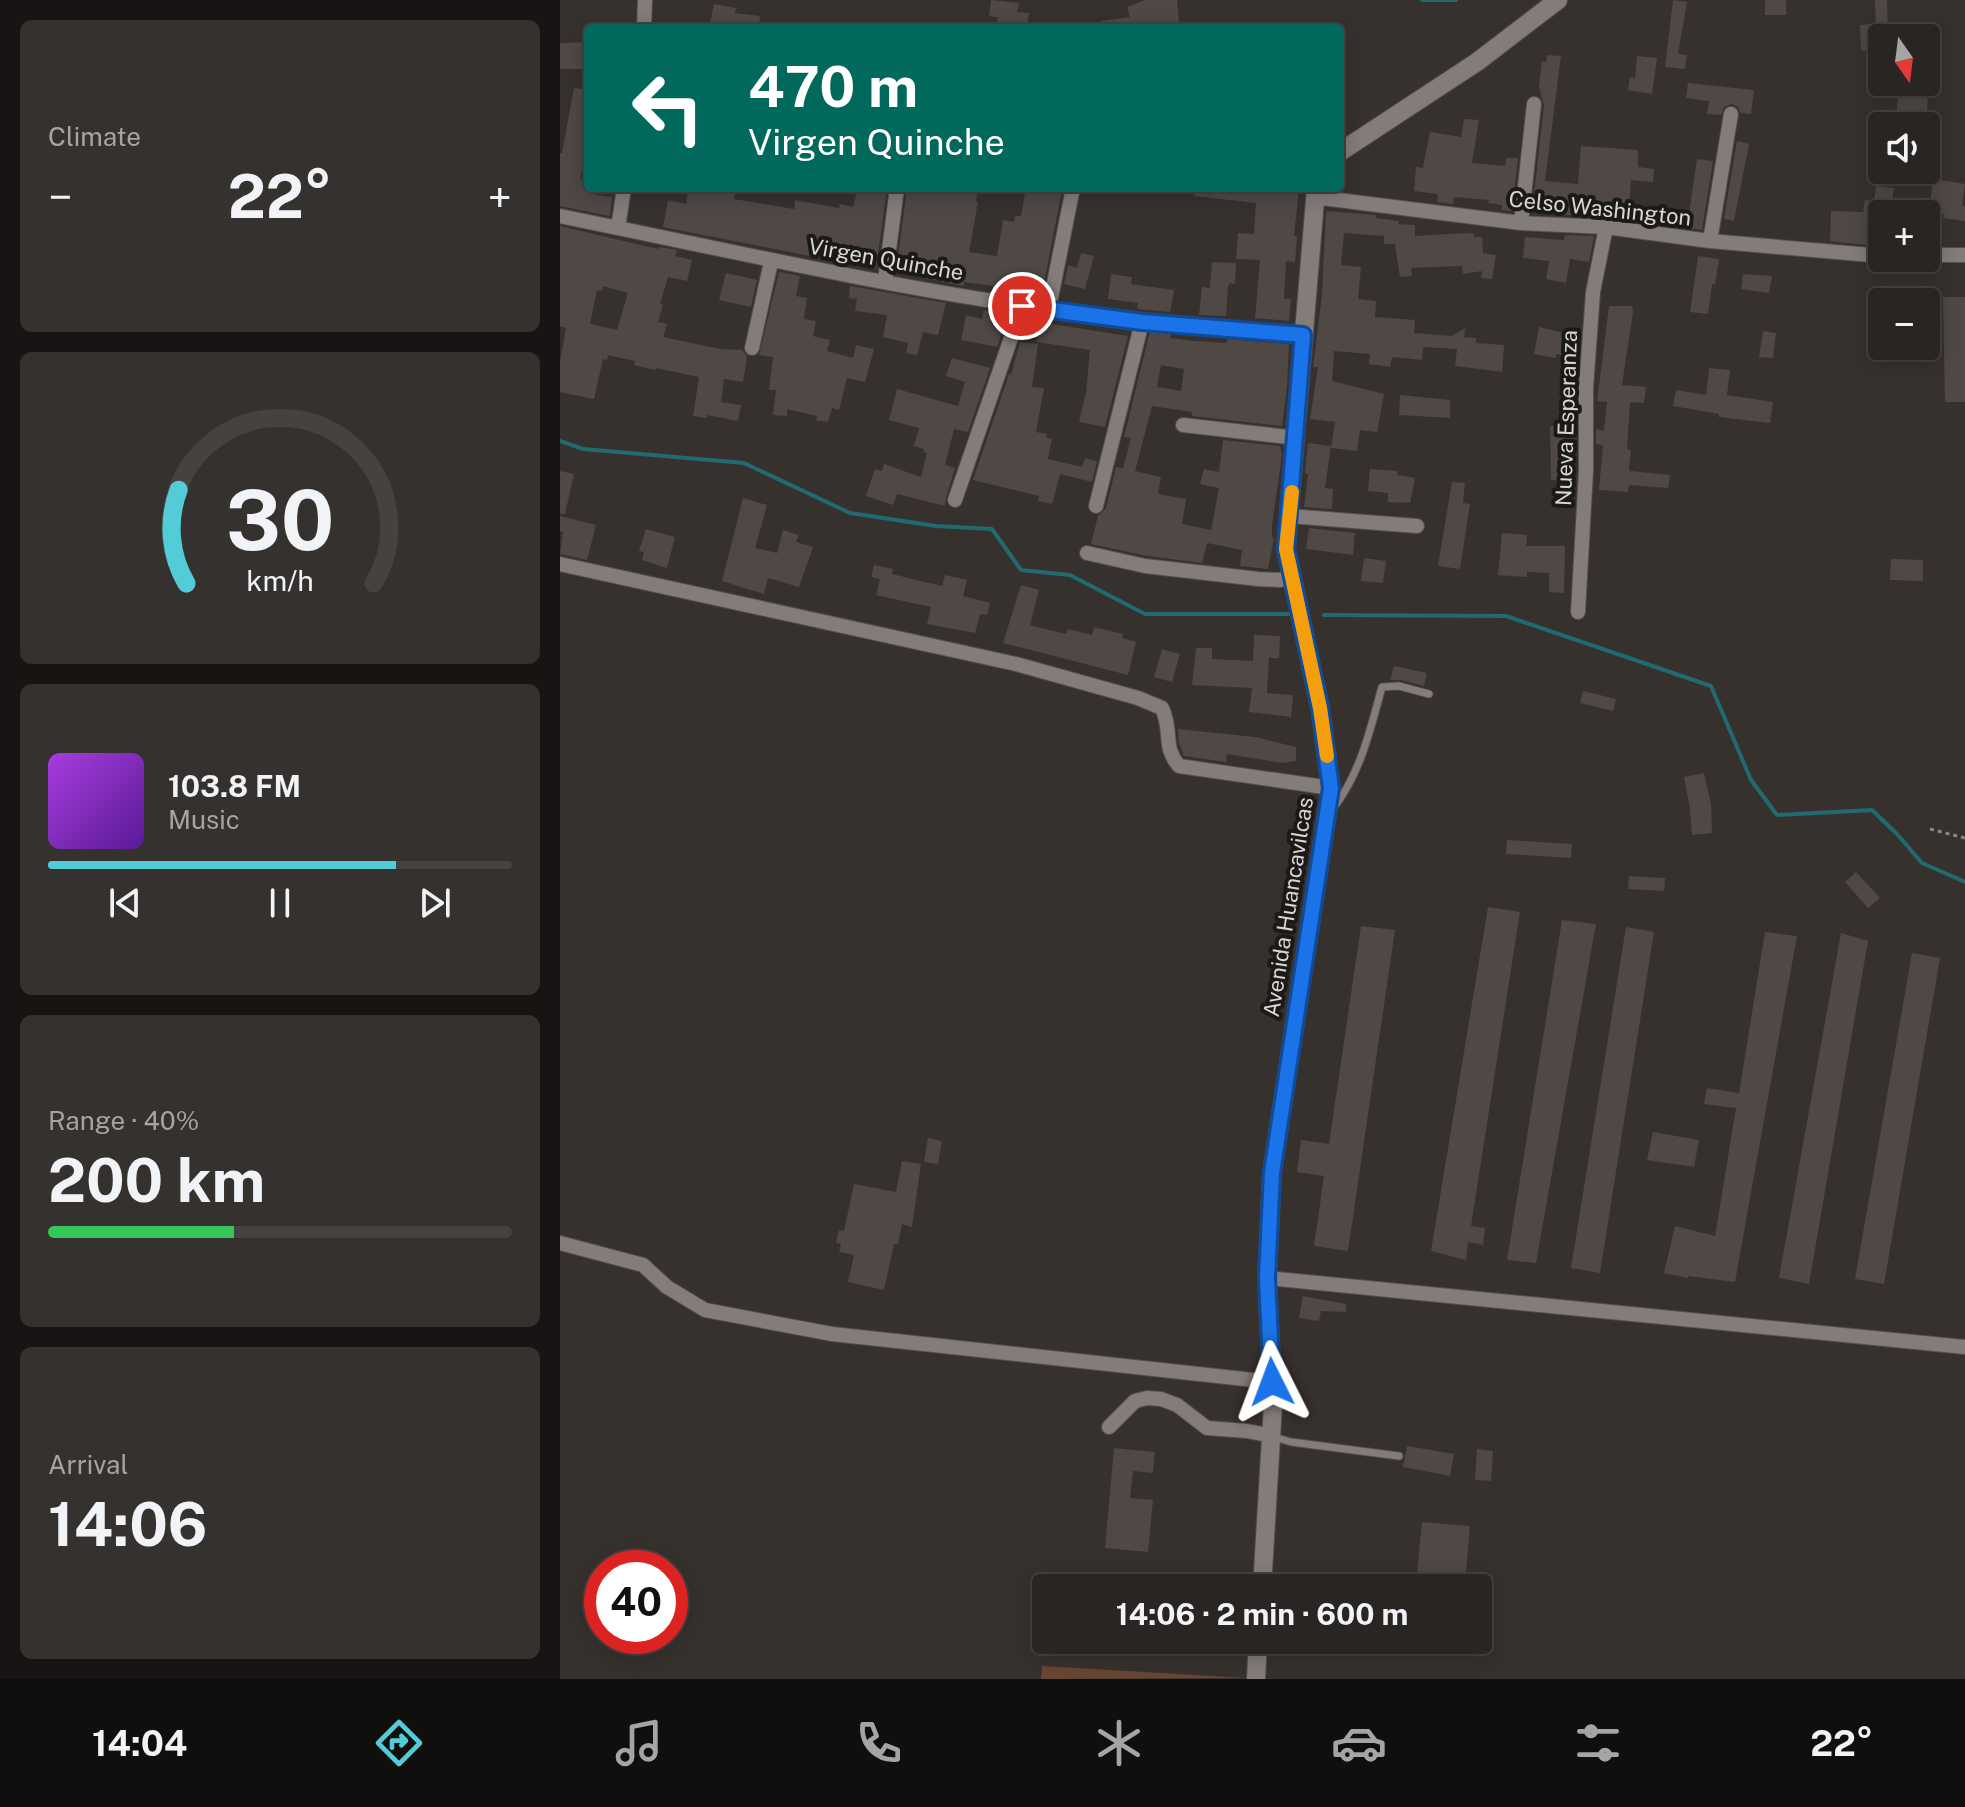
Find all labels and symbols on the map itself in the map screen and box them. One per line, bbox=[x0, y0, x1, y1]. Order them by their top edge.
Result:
north arrow bbox=[1868, 24, 1940, 96]
street label: Celso Washington bbox=[1507, 185, 1693, 231]
street label: Virgen Quinche bbox=[806, 233, 966, 285]
pin bbox=[988, 272, 1056, 340]
street label: Nueva Esperanza bbox=[1550, 330, 1582, 506]
street label: Avenida Huancavilcas bbox=[1258, 795, 1318, 1019]
position arrow bbox=[1230, 1340, 1314, 1424]
speed limit sign: 40 bbox=[584, 1550, 688, 1654]

